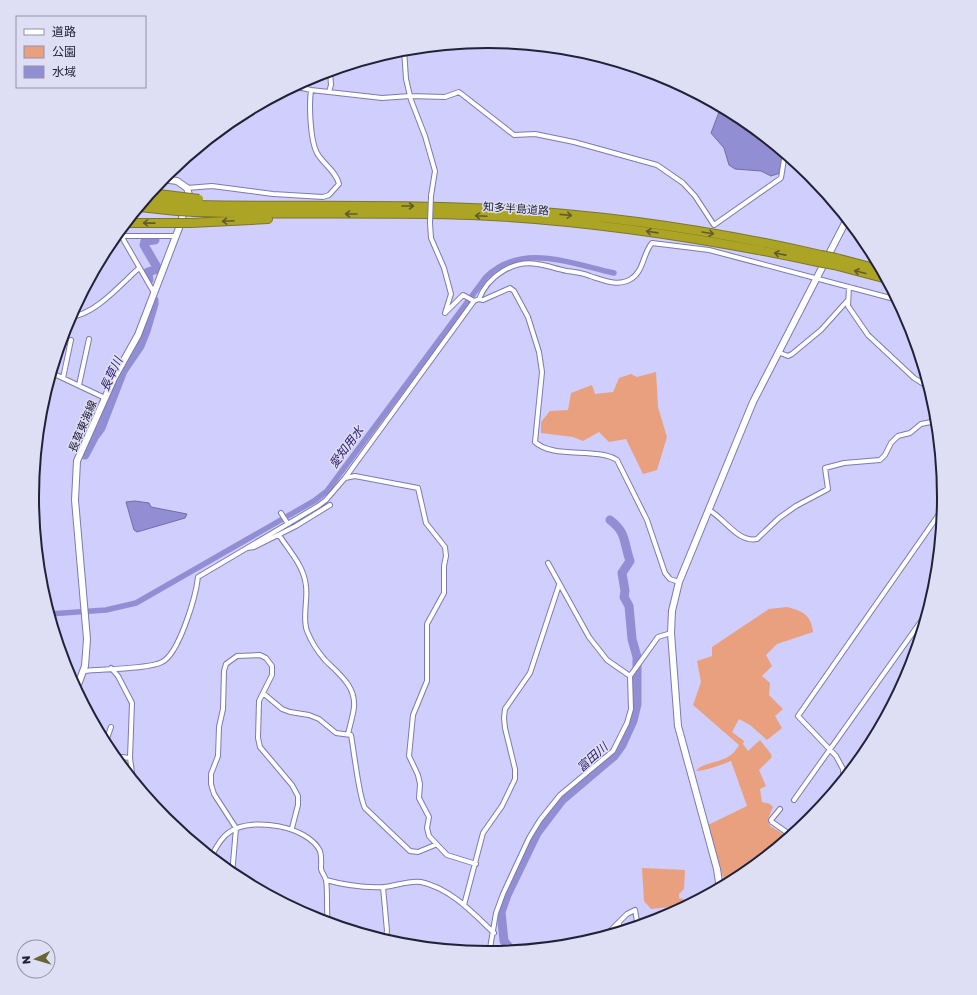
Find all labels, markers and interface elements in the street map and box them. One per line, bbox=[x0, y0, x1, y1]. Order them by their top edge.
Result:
legend bbox=[16, 16, 146, 88]
text: 道路 bbox=[52, 24, 76, 39]
text: 公園 bbox=[52, 44, 76, 59]
text: 水域 bbox=[52, 64, 76, 79]
street label: 知多半島道路 bbox=[483, 199, 549, 217]
one-way arrow bbox=[401, 202, 414, 210]
one-way arrow bbox=[345, 210, 358, 218]
one-way arrow bbox=[559, 211, 572, 218]
one-way arrow bbox=[475, 212, 488, 220]
one-way arrow bbox=[222, 217, 235, 225]
one-way arrow bbox=[143, 219, 156, 227]
one-way arrow bbox=[646, 228, 659, 236]
one-way arrow bbox=[702, 229, 715, 237]
one-way arrow bbox=[774, 250, 787, 258]
one-way arrow bbox=[854, 268, 867, 275]
water label: 長草川 bbox=[97, 353, 126, 393]
street label: 長草東海線 bbox=[65, 398, 99, 454]
water label: 愛知用水 bbox=[326, 422, 368, 471]
water label: 富田川 bbox=[574, 738, 612, 775]
north arrow bbox=[16, 939, 56, 979]
text: N bbox=[19, 955, 32, 965]

